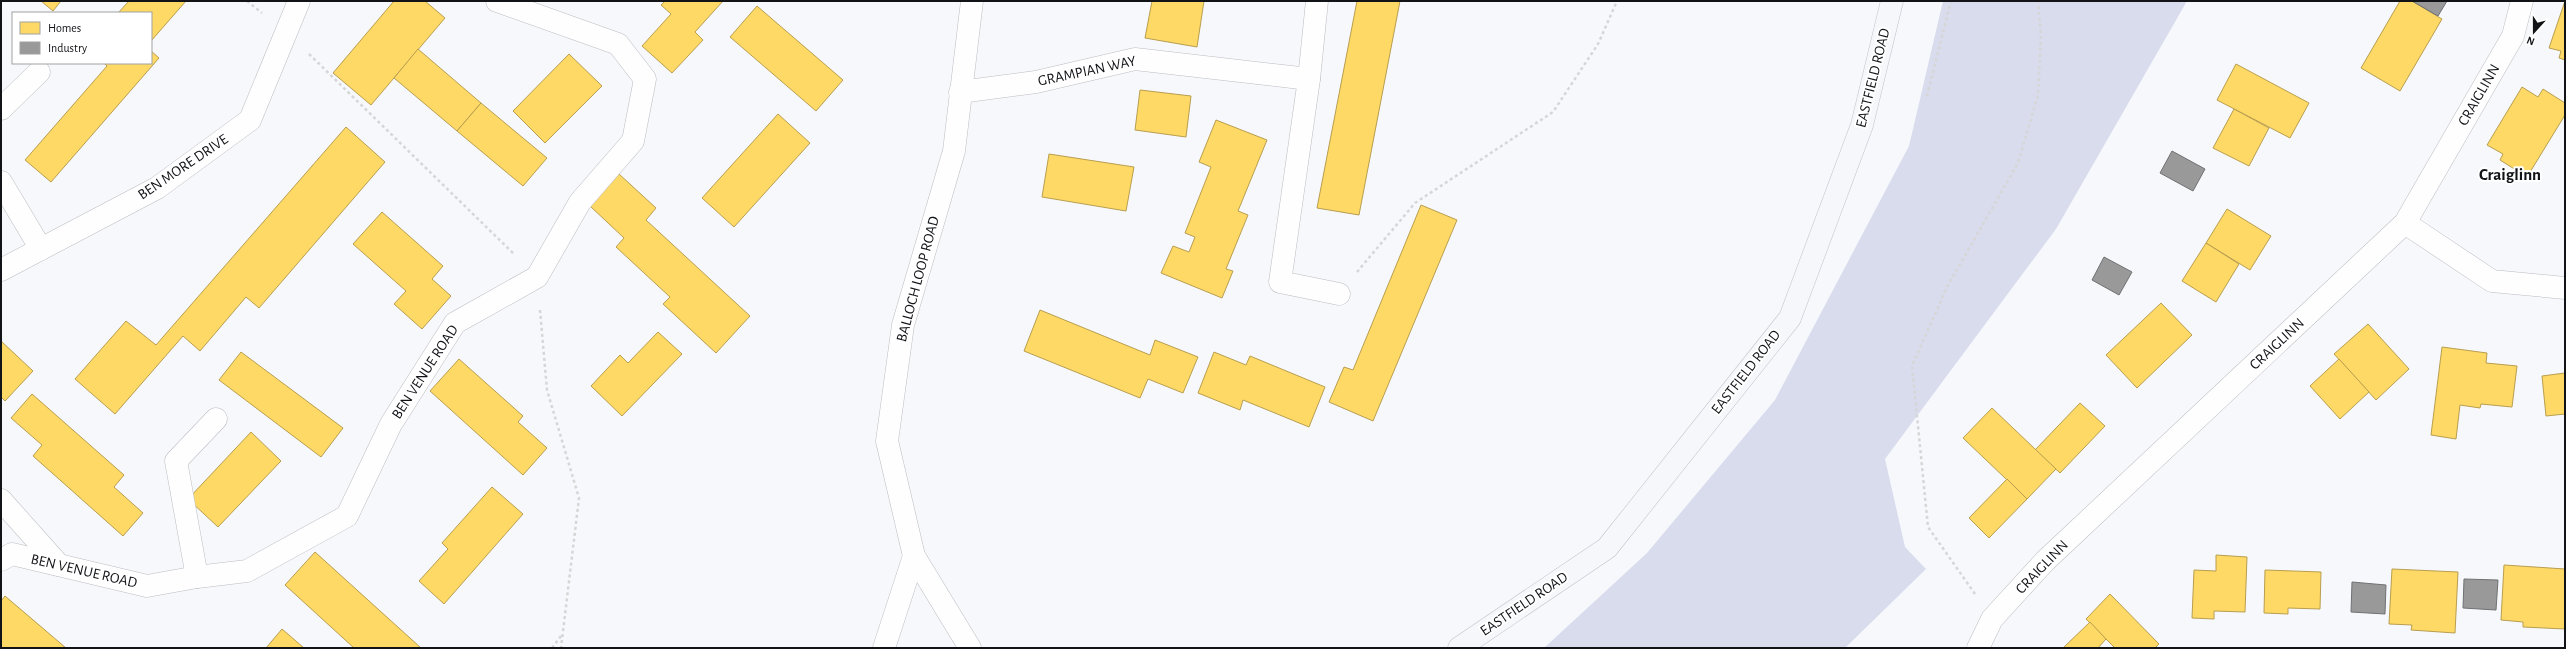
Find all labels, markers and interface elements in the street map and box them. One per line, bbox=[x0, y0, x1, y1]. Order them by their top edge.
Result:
legend bbox=[12, 12, 152, 64]
north arrow bbox=[2514, 12, 2554, 52]
text: Homes bbox=[48, 22, 81, 34]
street label: EASTFIELD ROAD bbox=[1853, 26, 1893, 129]
text: N bbox=[2525, 34, 2536, 47]
text: Industry bbox=[48, 42, 87, 55]
street label: GRAMPIAN WAY bbox=[1037, 53, 1138, 89]
street label: CRAIGLINN bbox=[2455, 62, 2503, 128]
street label: BEN MORE DRIVE bbox=[135, 131, 231, 203]
district label: Craiglinn bbox=[2479, 166, 2541, 183]
street label: BALLOCH LOOP ROAD bbox=[894, 214, 942, 344]
street label: CRAIGLINN bbox=[2247, 315, 2307, 373]
street label: BEN VENUE ROAD bbox=[389, 322, 461, 422]
street label: EASTFIELD ROAD bbox=[1709, 327, 1784, 417]
street label: CRAIGLINN bbox=[2013, 537, 2071, 597]
street label: BEN VENUE ROAD bbox=[29, 551, 139, 591]
street label: EASTFIELD ROAD bbox=[1477, 569, 1571, 639]

